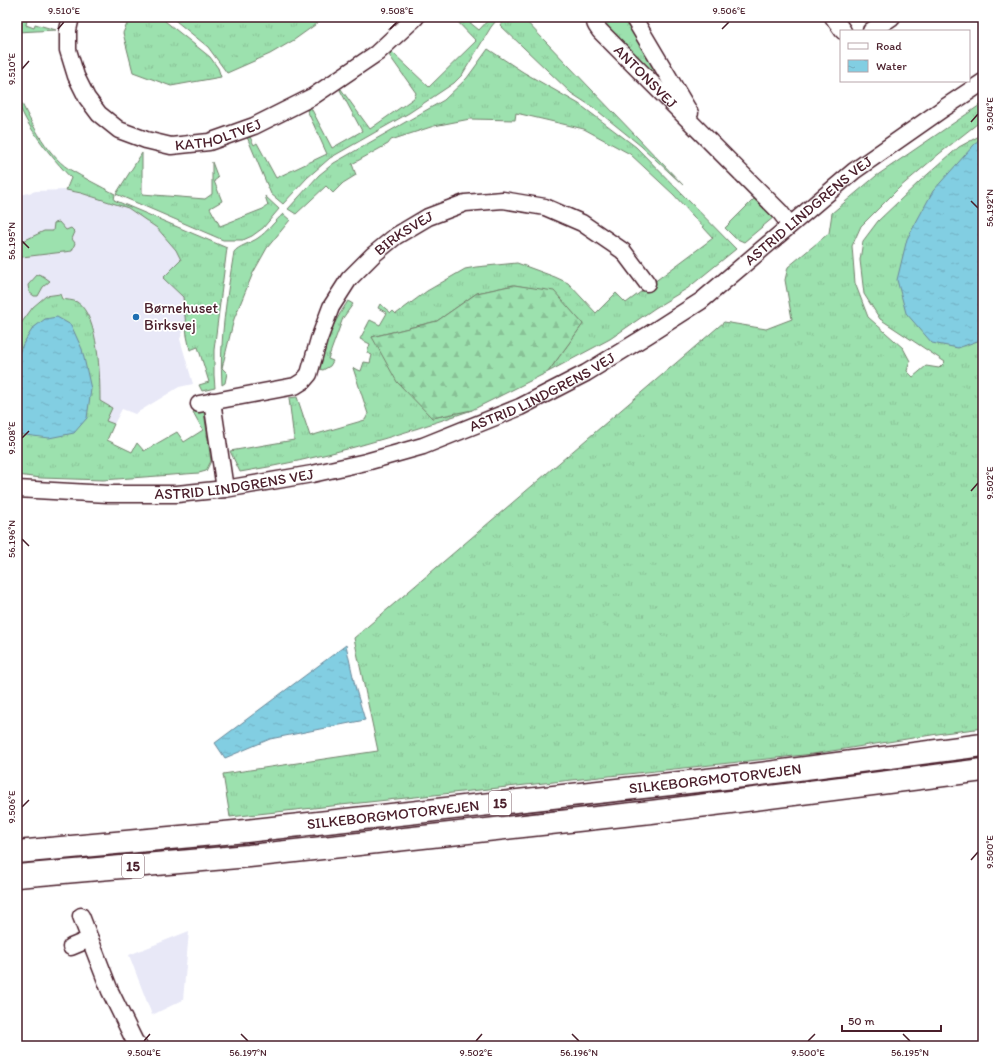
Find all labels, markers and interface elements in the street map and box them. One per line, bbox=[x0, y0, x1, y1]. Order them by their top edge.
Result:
text: 9.510°E bbox=[48, 4, 81, 17]
text: 9.508°E bbox=[380, 4, 414, 17]
text: 9.506°E bbox=[713, 4, 746, 17]
legend bbox=[840, 30, 970, 82]
text: Road bbox=[876, 39, 902, 53]
street label: ANTONSVEJ bbox=[610, 41, 681, 112]
text: 9.510°E bbox=[5, 52, 18, 85]
text: Water bbox=[876, 59, 907, 73]
text: 9.504°E bbox=[983, 97, 996, 131]
street label: KATHOLTVEJ bbox=[174, 115, 265, 155]
street label: ASTRID LINDGRENS VEJ bbox=[741, 152, 875, 269]
text: 56.192°N bbox=[983, 189, 996, 227]
street label: BIRKSVEJ bbox=[371, 207, 435, 259]
text: 56.195°N bbox=[5, 222, 18, 260]
place label: Børnehuset Birksvej bbox=[144, 299, 219, 334]
marker: Børnehuset Birksvej bbox=[131, 312, 141, 322]
street label: ASTRID LINDGRENS VEJ bbox=[466, 348, 618, 436]
text: 9.508°E bbox=[5, 421, 18, 455]
street label: ASTRID LINDGRENS VEJ bbox=[155, 465, 315, 503]
text: 9.502°E bbox=[983, 466, 996, 499]
text: 56.196°N bbox=[5, 520, 18, 558]
street label: SILKEBORGMOTORVEJEN bbox=[628, 760, 802, 798]
text: 9.506°E bbox=[5, 790, 18, 823]
road number: 15 bbox=[489, 791, 511, 815]
street label: SILKEBORGMOTORVEJEN bbox=[306, 796, 480, 833]
text: 9.500°E bbox=[983, 835, 996, 869]
road number: 15 bbox=[122, 854, 144, 878]
scale bar bbox=[842, 1007, 941, 1033]
text: 50 m bbox=[848, 1014, 874, 1028]
text: 9.504°E bbox=[127, 1046, 161, 1059]
text: 56.197°N bbox=[229, 1046, 267, 1059]
text: 9.502°E bbox=[460, 1046, 493, 1059]
text: 56.196°N bbox=[560, 1046, 598, 1059]
text: 9.500°E bbox=[791, 1046, 825, 1059]
text: 56.195°N bbox=[891, 1046, 929, 1059]

